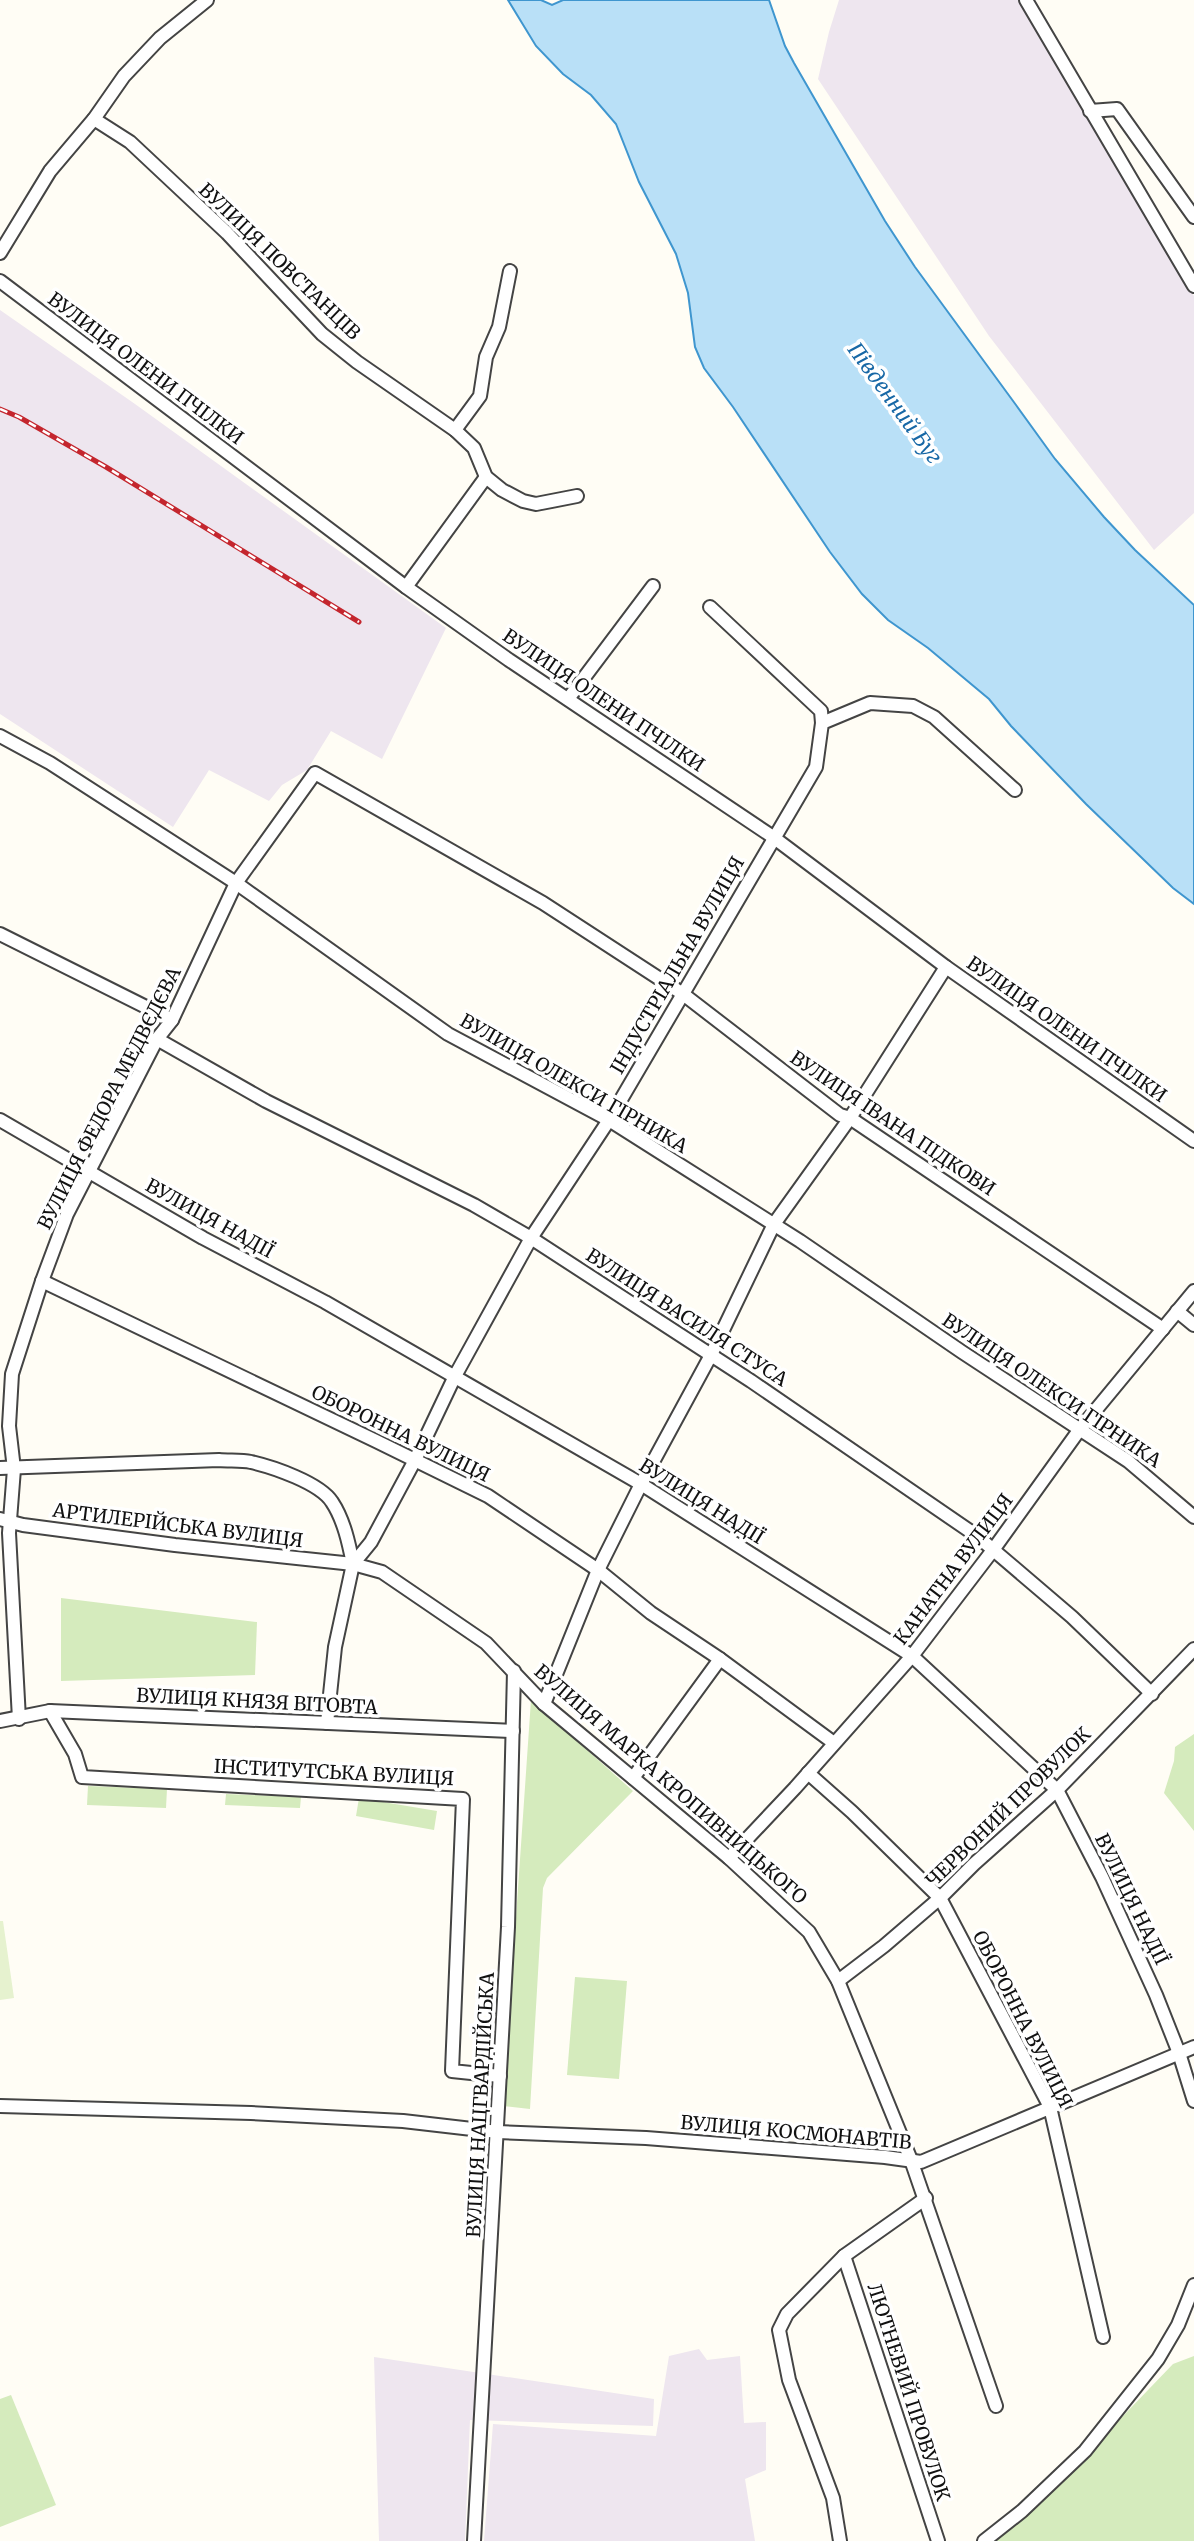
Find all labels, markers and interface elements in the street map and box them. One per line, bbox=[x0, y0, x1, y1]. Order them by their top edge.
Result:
street label: ВУЛИЦЯ ПОВСТАНЦІВ bbox=[194, 178, 366, 345]
street label: ВУЛИЦЯ ОЛЕНИ ПЧІЛКИ bbox=[44, 287, 248, 449]
water label: Південний Буг bbox=[842, 337, 948, 469]
street label: ВУЛИЦЯ ОЛЕНИ ПЧІЛКИ bbox=[498, 623, 710, 777]
street label: ІНДУСТРІАЛЬНА ВУЛИЦЯ bbox=[605, 852, 749, 1078]
street label: ВУЛИЦЯ ОЛЕНИ ПЧІЛКИ bbox=[962, 951, 1172, 1107]
street label: ВУЛИЦЯ ФЕДОРА МЕДВЄДЄВА bbox=[32, 962, 186, 1233]
street label: ВУЛИЦЯ ОЛЕКСИ ГІРНИКА bbox=[456, 1008, 693, 1158]
street label: ВУЛИЦЯ ІВАНА ПІДКОВИ bbox=[786, 1045, 1000, 1201]
street label: ВУЛИЦЯ НАДІЇ bbox=[142, 1173, 278, 1263]
street label: ВУЛИЦЯ ВАСИЛЯ СТУСА bbox=[582, 1243, 793, 1391]
street label: ВУЛИЦЯ ОЛЕКСИ ГІРНИКА bbox=[938, 1308, 1166, 1473]
street label: ОБОРОННА ВУЛИЦЯ bbox=[308, 1379, 494, 1487]
street label: ВУЛИЦЯ НАДІЇ bbox=[635, 1453, 769, 1549]
street label: КАНАТНА ВУЛИЦЯ bbox=[888, 1489, 1018, 1649]
street label: АРТИЛЕРІЙСЬКА ВУЛИЦЯ bbox=[50, 1498, 305, 1552]
street label: ВУЛИЦЯ МАРКА КРОПИВНИЦЬКОГО bbox=[530, 1659, 812, 1909]
street label: ВУЛИЦЯ КНЯЗЯ ВІТОВТА bbox=[136, 1683, 379, 1719]
street label: ЧЕРВОНИЙ ПРОВУЛОК bbox=[921, 1722, 1096, 1892]
street label: ІНСТИТУТСЬКА ВУЛИЦЯ bbox=[213, 1754, 455, 1790]
street label: ВУЛИЦЯ НАДІЇ bbox=[1090, 1830, 1174, 1968]
street label: ОБОРОННА ВУЛИЦЯ bbox=[968, 1926, 1078, 2112]
street label: ВУЛИЦЯ НАЦГВАРДІЙСЬКА bbox=[461, 1971, 499, 2238]
street label: ВУЛИЦЯ КОСМОНАВТІВ bbox=[679, 2110, 913, 2154]
street label: ЛЮТНЕВИЙ ПРОВУЛОК bbox=[862, 2280, 956, 2504]

